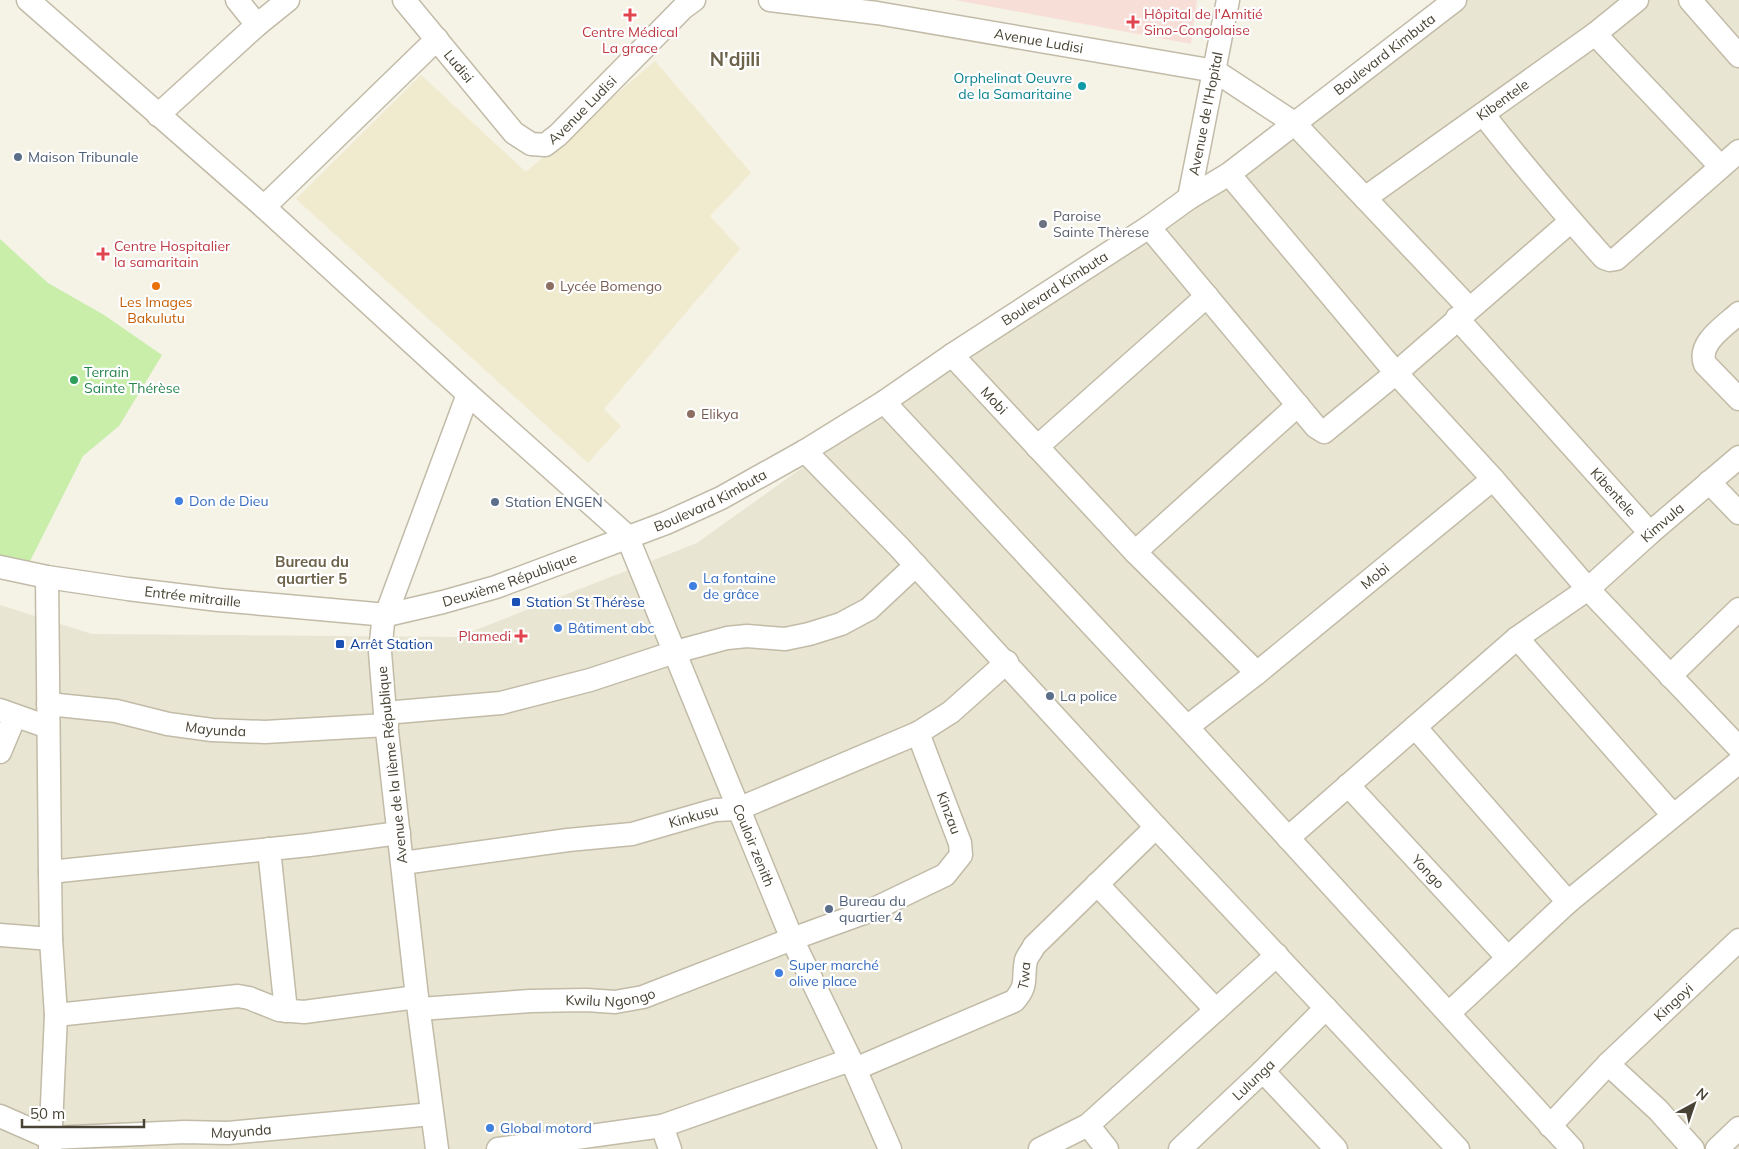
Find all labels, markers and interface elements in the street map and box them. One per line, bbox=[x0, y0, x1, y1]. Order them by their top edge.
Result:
place label: Hôpital de l'Amitié Sino-Congolaise bbox=[1144, 5, 1263, 39]
marker: Centre Médical La grace bbox=[623, 8, 637, 22]
street label: Boulevard Kimbuta bbox=[1330, 9, 1439, 99]
marker: Hôpital de l'Amitié Sino-Congolaise bbox=[1126, 15, 1140, 29]
place label: Centre Médical La grace bbox=[582, 23, 678, 57]
street label: Avenue Ludisi bbox=[993, 24, 1085, 57]
street label: Ludisi bbox=[440, 46, 478, 87]
district label: N'djili bbox=[710, 47, 760, 71]
street label: Avenue de l'Hopital bbox=[1185, 50, 1227, 177]
place label: Orphelinat Oeuvre de la Samaritaine bbox=[954, 69, 1072, 103]
street label: Avenue Ludisi bbox=[544, 72, 620, 148]
street label: Kibentele bbox=[1473, 75, 1532, 125]
marker: Orphelinat Oeuvre de la Samaritaine bbox=[1076, 80, 1088, 92]
place label: Maison Tribunale bbox=[28, 148, 138, 166]
marker: Maison Tribunale bbox=[12, 151, 24, 163]
place label: Paroise Sainte Thèrese bbox=[1053, 207, 1149, 241]
marker: Paroise Sainte Thèrese bbox=[1037, 218, 1049, 230]
place label: Centre Hospitalier la samaritain bbox=[114, 237, 231, 271]
marker: Centre Hospitalier la samaritain bbox=[96, 247, 110, 261]
street label: Boulevard Kimbuta bbox=[998, 247, 1111, 330]
place label: Lycée Bomengo bbox=[560, 277, 662, 295]
marker: Les Images Bakulutu bbox=[150, 280, 162, 292]
marker: Lycée Bomengo bbox=[544, 280, 556, 292]
place label: Les Images Bakulutu bbox=[119, 293, 193, 327]
place label: Terrain Sainte Thérèse bbox=[84, 363, 180, 397]
marker: Terrain Sainte Thérèse bbox=[68, 374, 80, 386]
street label: Mobi bbox=[977, 383, 1012, 418]
place label: Elikya bbox=[701, 405, 739, 423]
marker: Elikya bbox=[685, 408, 697, 420]
street label: Kibentele bbox=[1587, 464, 1640, 520]
street label: Boulevard Kimbuta bbox=[651, 465, 770, 536]
place label: Don de Dieu bbox=[189, 492, 268, 510]
place label: Station ENGEN bbox=[505, 493, 603, 511]
marker: Don de Dieu bbox=[173, 495, 185, 507]
marker: Station ENGEN bbox=[489, 496, 501, 508]
street label: Kimvula bbox=[1637, 499, 1688, 546]
street label: Deuxième République bbox=[440, 548, 579, 611]
district label: Bureau du quartier 5 bbox=[275, 552, 349, 588]
street label: Mobi bbox=[1357, 559, 1393, 593]
place label: La fontaine de grâce bbox=[703, 569, 776, 603]
marker: La fontaine de grâce bbox=[687, 580, 699, 592]
street label: Entrée mitraille bbox=[143, 582, 242, 611]
place label: Station St Thérèse bbox=[526, 593, 645, 611]
marker: Station St Thérèse bbox=[510, 596, 522, 608]
place label: Bâtiment abc bbox=[568, 619, 655, 637]
marker: Bâtiment abc bbox=[552, 622, 564, 634]
place label: Plamedi bbox=[459, 627, 511, 645]
marker: Plamedi bbox=[515, 630, 527, 642]
place label: Arrêt Station bbox=[350, 635, 433, 653]
marker: Arrêt Station bbox=[334, 638, 346, 650]
street label: Avenue de la IIème République bbox=[373, 665, 411, 865]
place label: La police bbox=[1060, 687, 1117, 705]
marker: La police bbox=[1044, 690, 1056, 702]
street label: Mayunda bbox=[184, 717, 246, 740]
street label: Kinzau bbox=[933, 789, 965, 837]
street label: Kinkusu bbox=[667, 800, 720, 832]
street label: Couloir zenith bbox=[729, 801, 779, 889]
street label: Yongo bbox=[1407, 850, 1448, 892]
place label: Bureau du quartier 4 bbox=[839, 892, 906, 926]
marker: Bureau du quartier 4 bbox=[823, 903, 835, 915]
place label: Super marché olive place bbox=[789, 956, 879, 990]
street label: Twa bbox=[1014, 961, 1034, 992]
marker: Super marché olive place bbox=[773, 967, 785, 979]
street label: Kingoyi bbox=[1650, 979, 1697, 1025]
street label: Kwilu Ngongo bbox=[565, 984, 658, 1011]
street label: Lulunga bbox=[1228, 1055, 1279, 1104]
north arrow bbox=[1669, 1079, 1719, 1129]
text: N bbox=[1693, 1084, 1712, 1104]
scale bar bbox=[22, 1096, 145, 1128]
text: 50 m bbox=[30, 1104, 65, 1123]
place label: Global motord bbox=[500, 1119, 592, 1137]
street label: Mayunda bbox=[211, 1120, 272, 1142]
marker: Global motord bbox=[484, 1122, 496, 1134]

